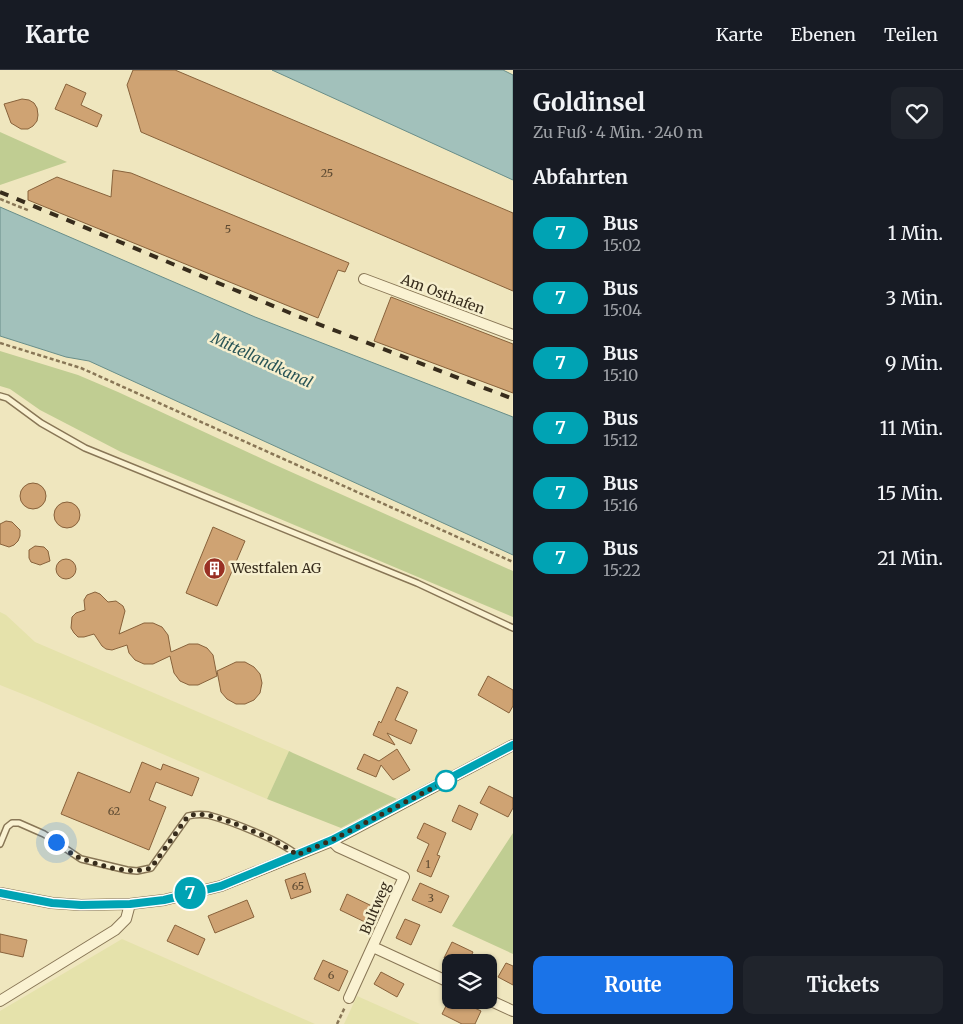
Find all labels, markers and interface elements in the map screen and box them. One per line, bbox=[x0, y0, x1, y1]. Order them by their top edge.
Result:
text: Karte bbox=[25, 19, 90, 50]
text: Karte bbox=[716, 23, 763, 46]
text: Ebenen bbox=[791, 23, 856, 46]
text: Teilen bbox=[884, 23, 938, 46]
text: Goldinsel bbox=[533, 87, 645, 118]
button: heart bbox=[891, 87, 943, 139]
text: Zu Fuß · 4 Min. · 240 m bbox=[533, 122, 703, 142]
text: Abfahrten bbox=[533, 165, 628, 189]
house number: 25 bbox=[321, 166, 333, 180]
text: Bus bbox=[603, 211, 638, 235]
text: 7 bbox=[555, 221, 566, 244]
text: 1 Min. bbox=[888, 221, 943, 245]
house number: 5 bbox=[225, 222, 231, 236]
text: 15:02 bbox=[603, 235, 641, 255]
street label: Am Osthafen bbox=[398, 269, 487, 318]
text: Bus bbox=[603, 276, 638, 300]
text: 7 bbox=[555, 286, 566, 309]
text: 3 Min. bbox=[886, 286, 943, 310]
text: 15:04 bbox=[603, 300, 642, 320]
water label: Mittellandkanal bbox=[207, 328, 316, 392]
text: Bus bbox=[603, 341, 638, 365]
text: 7 bbox=[555, 351, 566, 374]
text: 9 Min. bbox=[885, 351, 943, 375]
text: 15:10 bbox=[603, 365, 638, 385]
text: Bus bbox=[603, 406, 638, 430]
text: 7 bbox=[555, 416, 566, 439]
text: 11 Min. bbox=[880, 416, 943, 440]
text: 15:12 bbox=[603, 430, 638, 450]
text: Bus bbox=[603, 471, 638, 495]
text: 7 bbox=[555, 481, 566, 504]
text: 15 Min. bbox=[877, 481, 943, 505]
text: 15:16 bbox=[603, 495, 638, 515]
text: Bus bbox=[603, 536, 638, 560]
text: 7 bbox=[555, 546, 566, 569]
text: 21 Min. bbox=[877, 546, 943, 570]
building icon: Westfalen AG bbox=[203, 556, 227, 580]
place label: Westfalen AG bbox=[230, 559, 321, 577]
text: 15:22 bbox=[603, 560, 641, 580]
unlabelled marker bbox=[435, 770, 457, 792]
house number: 62 bbox=[108, 804, 120, 818]
your location bbox=[44, 830, 69, 855]
house number: 1 bbox=[426, 857, 431, 871]
line badge: 7 bbox=[174, 877, 206, 909]
street label: Bultweg bbox=[356, 878, 394, 937]
house number: 65 bbox=[292, 879, 304, 893]
text: 7 bbox=[185, 881, 195, 904]
house number: 3 bbox=[428, 891, 434, 905]
map controls bbox=[442, 954, 497, 1009]
button: layers bbox=[442, 954, 497, 1009]
button: Route bbox=[533, 956, 733, 1014]
button: Tickets bbox=[743, 956, 943, 1014]
house number: 6 bbox=[328, 968, 335, 982]

